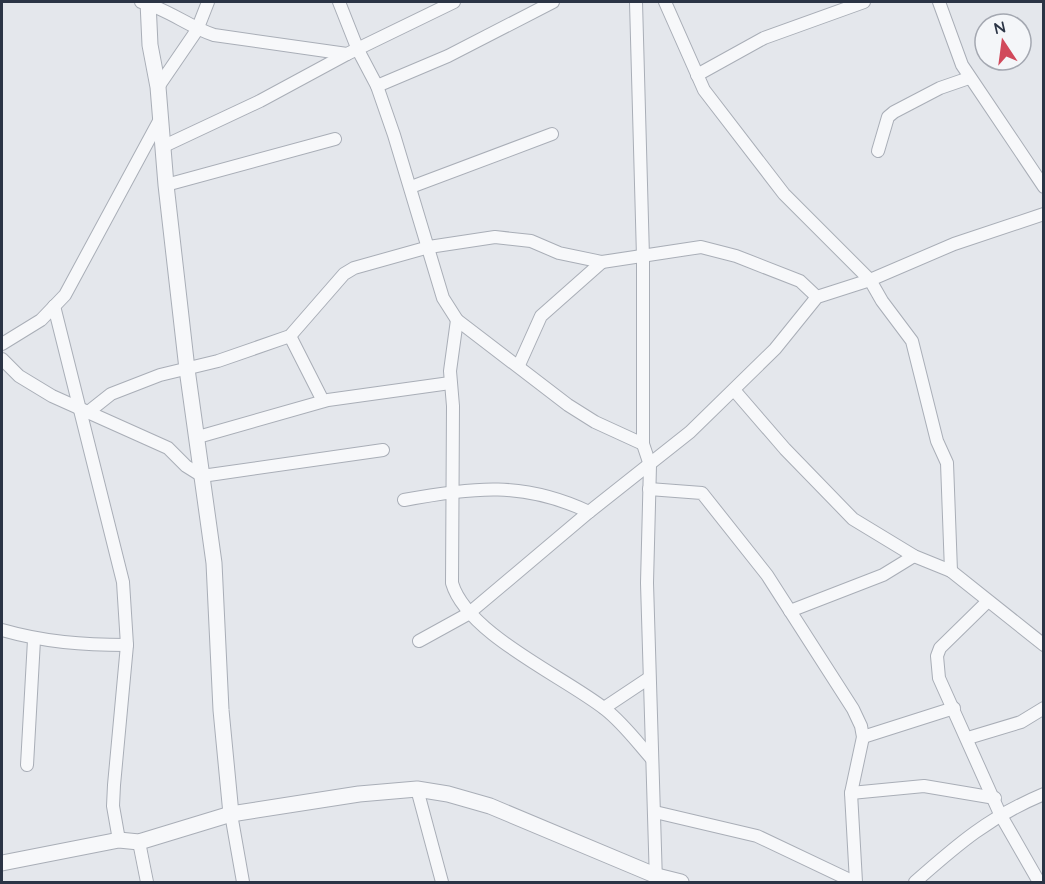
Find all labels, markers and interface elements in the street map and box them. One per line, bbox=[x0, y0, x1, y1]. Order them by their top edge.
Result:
north arrow bbox=[973, 12, 1033, 72]
text: N bbox=[992, 16, 1008, 38]

